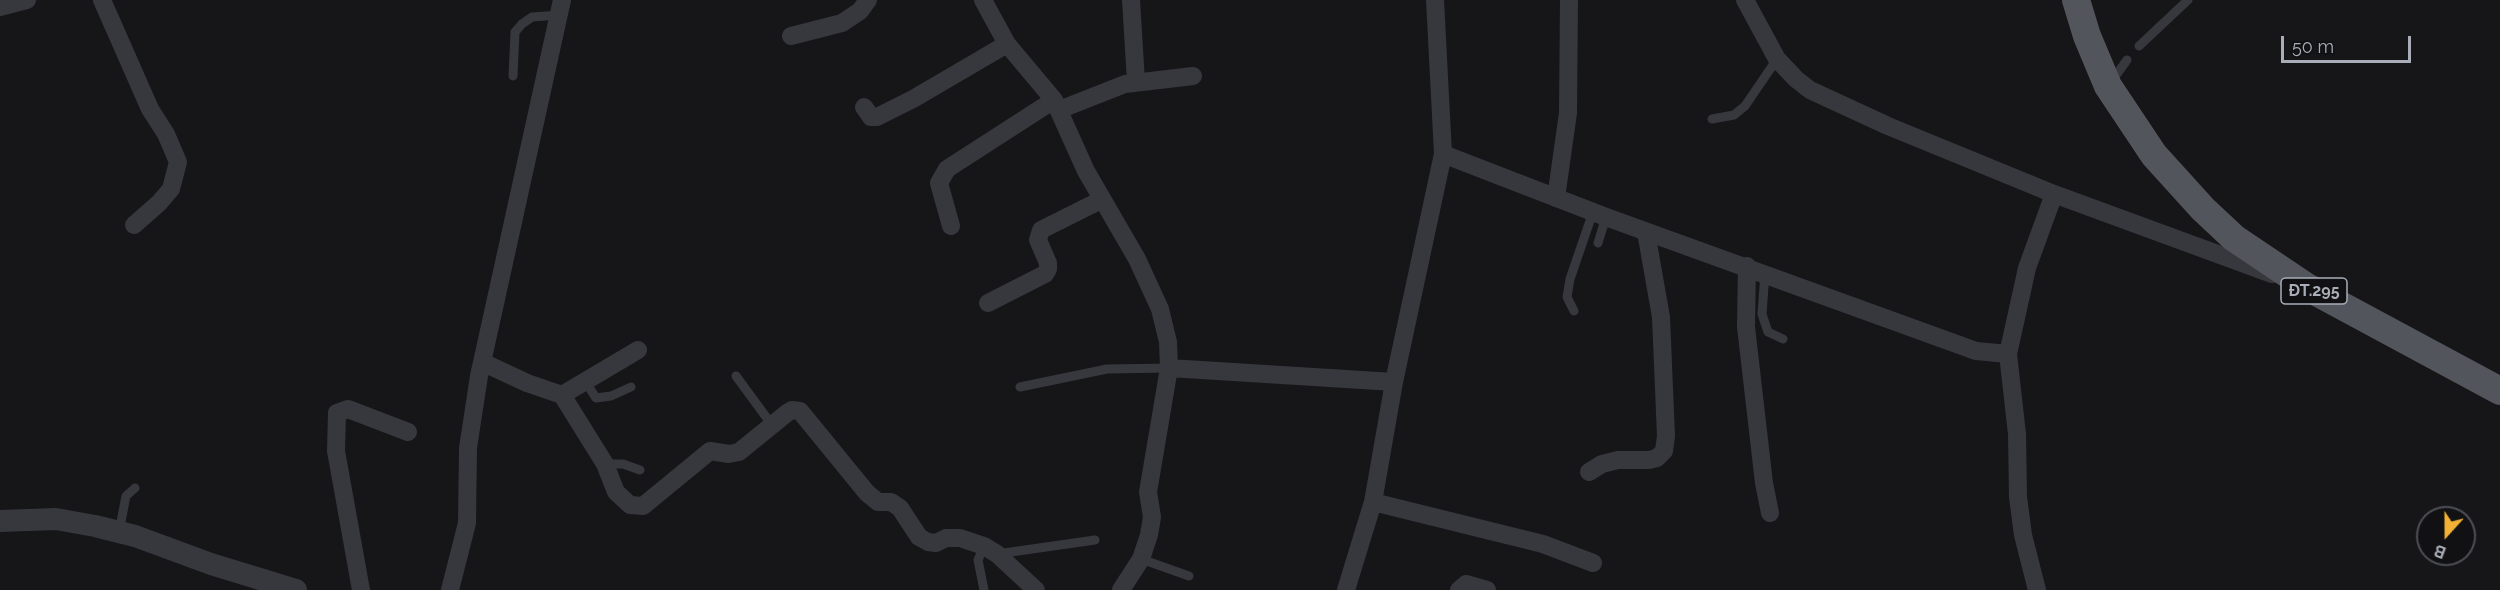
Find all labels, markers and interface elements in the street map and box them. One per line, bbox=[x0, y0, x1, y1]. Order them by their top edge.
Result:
scale bar bbox=[2284, 24, 2414, 62]
text: 50 m bbox=[2292, 36, 2334, 57]
road number: ĐT.295 bbox=[2281, 278, 2347, 304]
north arrow bbox=[2416, 506, 2476, 566]
text: B bbox=[2432, 541, 2449, 562]

